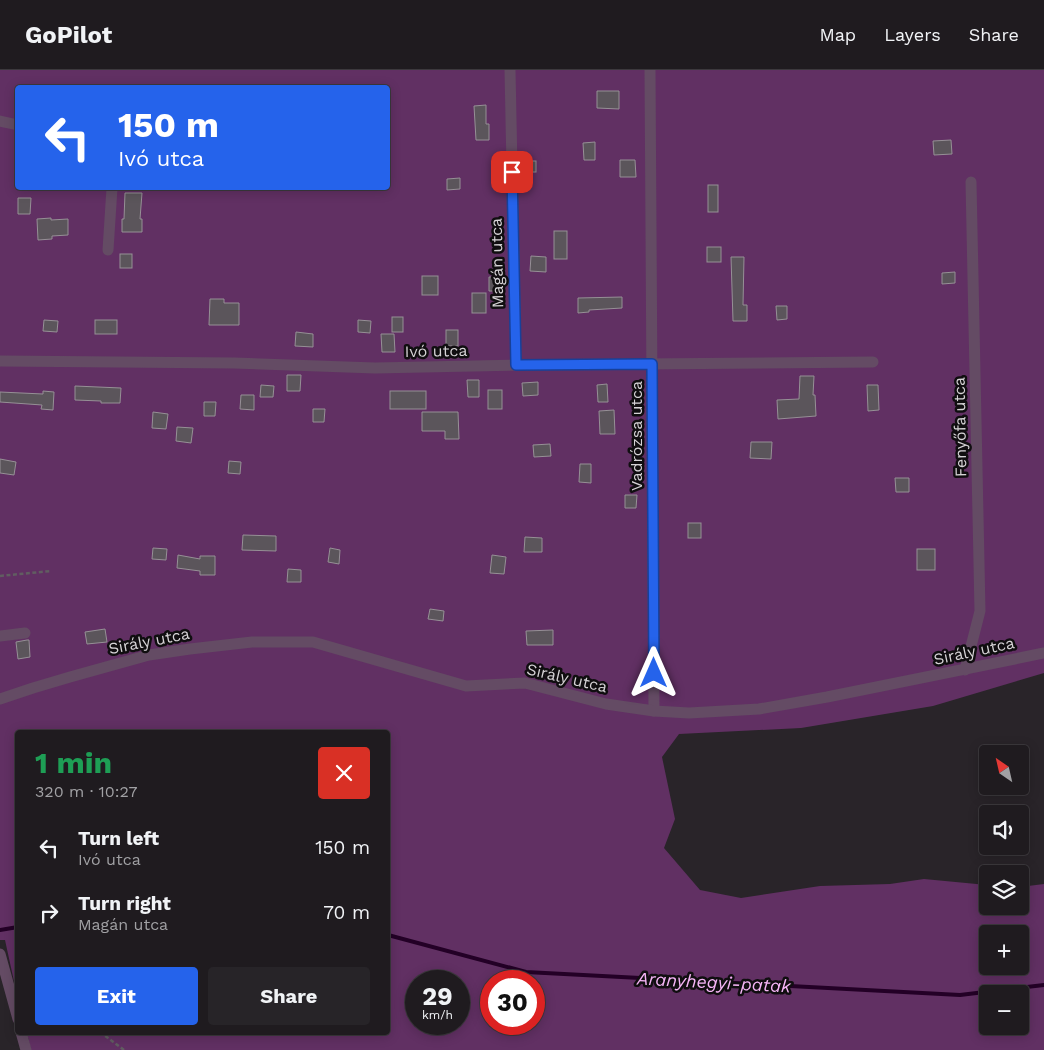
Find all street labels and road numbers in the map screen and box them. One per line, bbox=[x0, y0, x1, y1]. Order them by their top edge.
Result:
street label: Magán utca bbox=[487, 218, 507, 308]
street label: Ivó utca bbox=[404, 341, 468, 361]
street label: Fenyőfa utca bbox=[950, 377, 970, 477]
street label: Vadrózsa utca bbox=[627, 381, 646, 491]
street label: Sirály utca bbox=[107, 624, 191, 658]
street label: Sirály utca bbox=[932, 633, 1016, 669]
street label: Sirály utca bbox=[525, 659, 609, 697]

